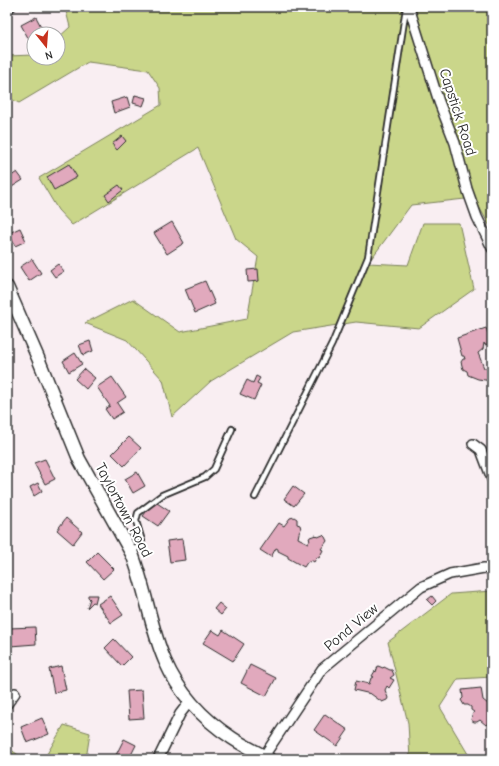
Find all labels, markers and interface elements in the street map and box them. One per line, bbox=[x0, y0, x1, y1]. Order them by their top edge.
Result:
north arrow bbox=[26, 26, 66, 66]
text: N bbox=[43, 48, 54, 62]
street label: Capstick Road bbox=[435, 66, 481, 158]
street label: Taylortown Road bbox=[92, 460, 156, 560]
street label: Pond View bbox=[320, 599, 382, 655]

